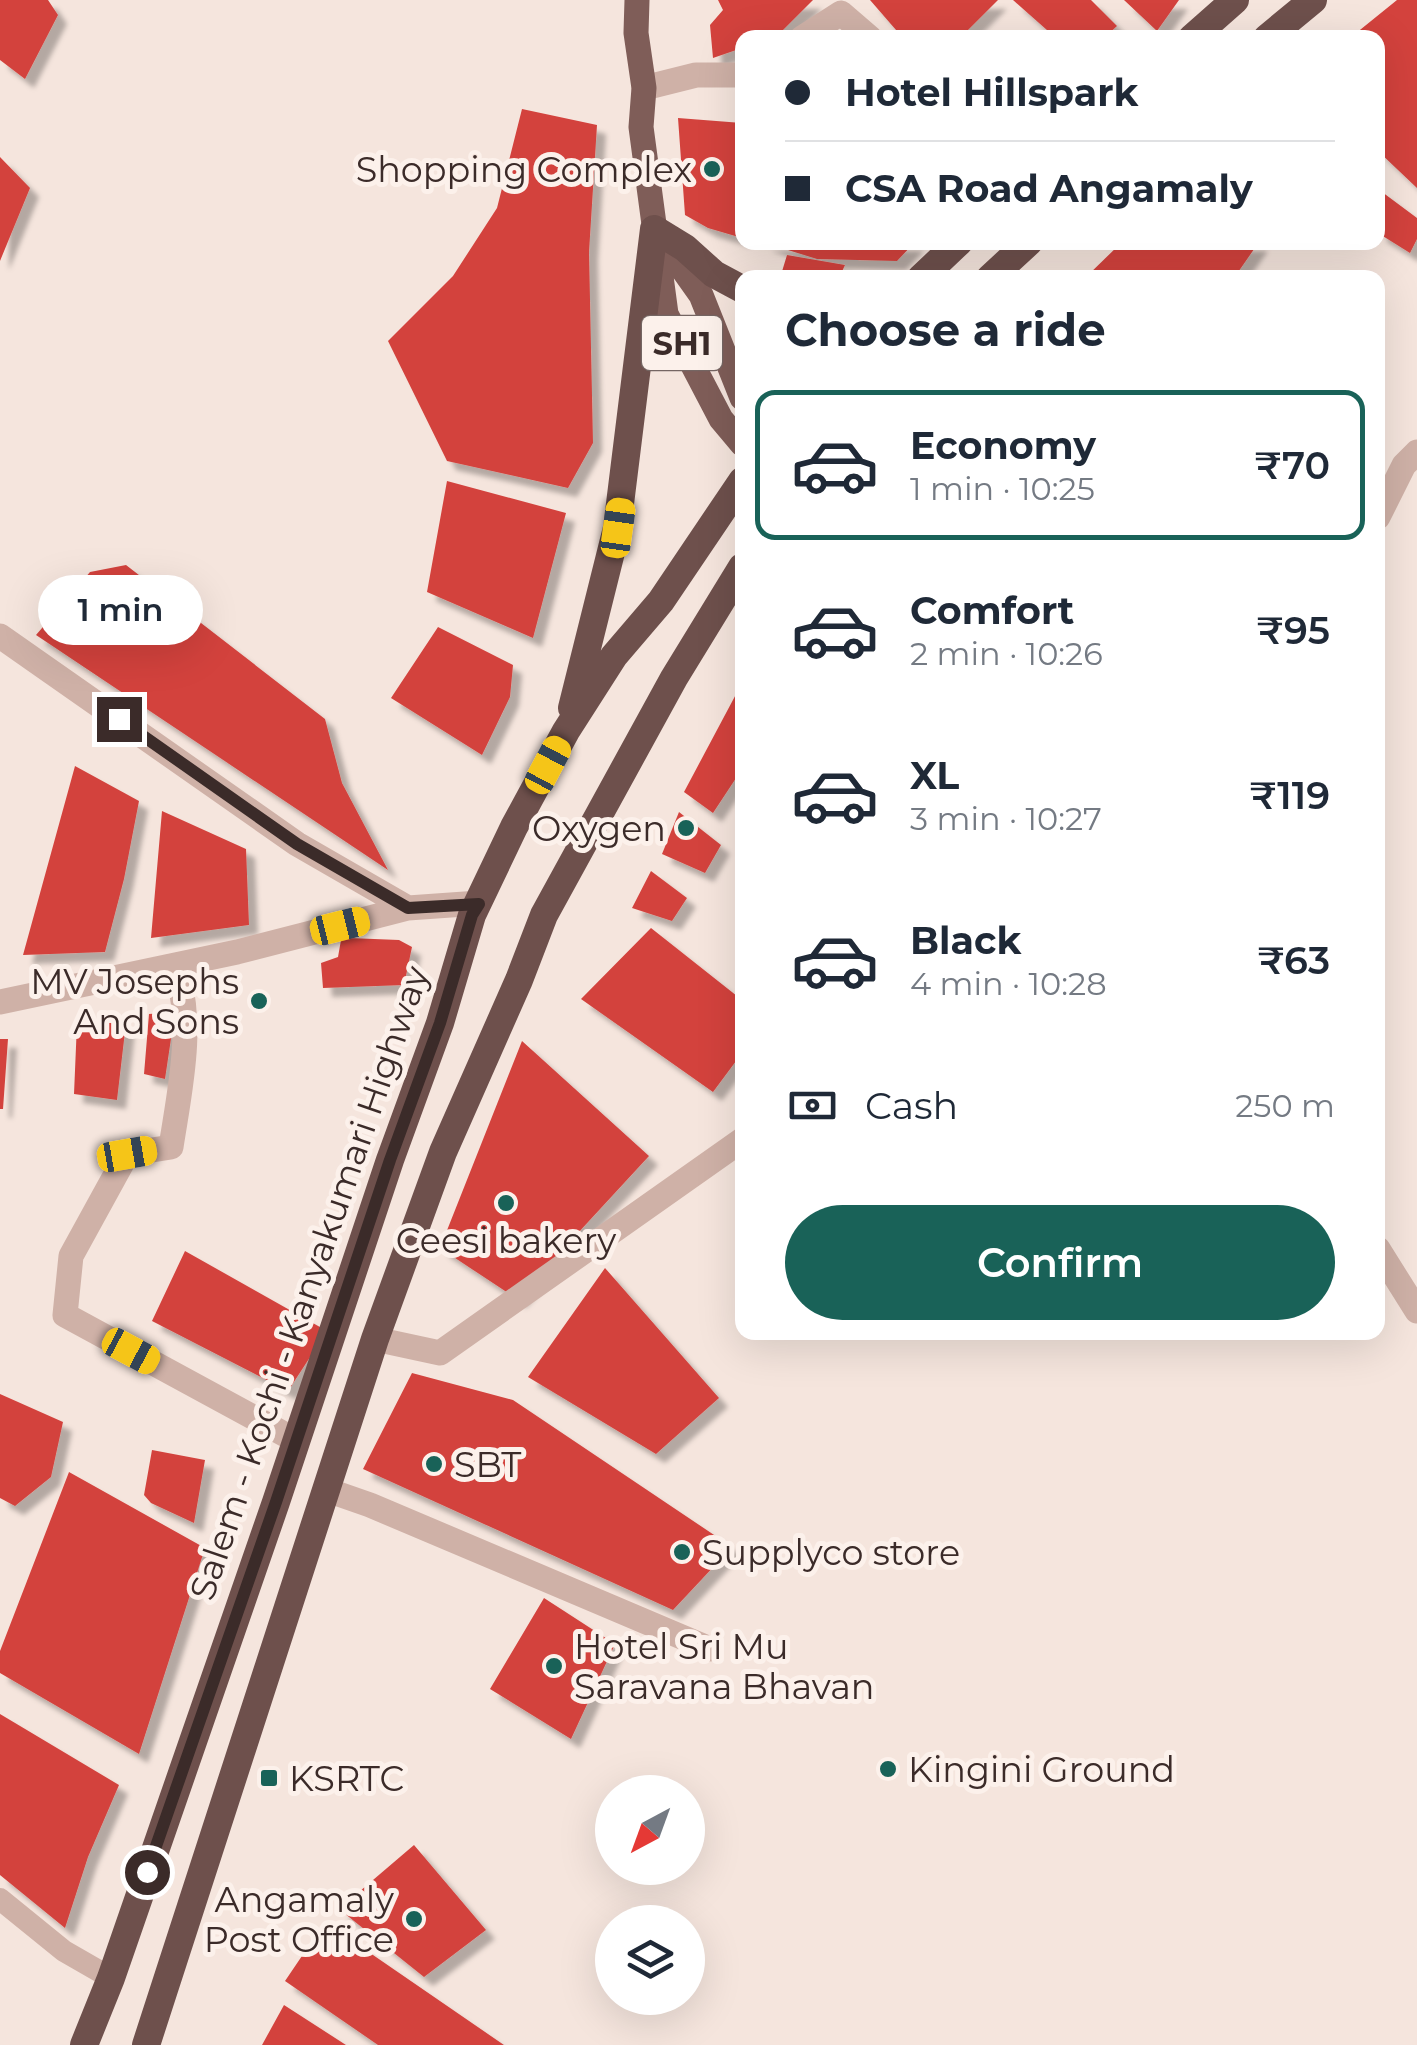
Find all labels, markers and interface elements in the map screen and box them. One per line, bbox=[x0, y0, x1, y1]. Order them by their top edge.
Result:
text: Hotel Hillspark bbox=[845, 69, 1138, 116]
place label: Shopping Complex bbox=[356, 148, 692, 191]
marker: Shopping Complex bbox=[701, 158, 723, 180]
text: CSA Road Angamaly bbox=[845, 165, 1253, 212]
text: Choose a ride bbox=[785, 302, 1106, 357]
road number: SH1 bbox=[642, 316, 722, 370]
icon: car bbox=[790, 420, 880, 510]
text: Economy bbox=[910, 422, 1096, 469]
text: ₹70 bbox=[1254, 442, 1330, 489]
text: 1 min · 10:25 bbox=[910, 469, 1095, 508]
car bbox=[599, 496, 637, 560]
callout: 1 min bbox=[36, 574, 202, 644]
icon: car bbox=[790, 585, 880, 675]
text: Comfort bbox=[910, 587, 1074, 634]
text: 1 min bbox=[78, 590, 163, 629]
text: ₹95 bbox=[1257, 607, 1330, 654]
text: 2 min · 10:26 bbox=[910, 634, 1103, 673]
route end bbox=[97, 697, 142, 742]
car bbox=[521, 731, 575, 799]
icon: car bbox=[790, 750, 880, 840]
text: XL bbox=[910, 752, 959, 799]
text: ₹119 bbox=[1249, 772, 1330, 819]
text: 3 min · 10:27 bbox=[910, 799, 1102, 838]
place label: Oxygen bbox=[532, 807, 666, 850]
marker: Oxygen bbox=[675, 817, 697, 839]
car bbox=[307, 904, 373, 948]
icon: car bbox=[790, 915, 880, 1005]
text: Black bbox=[910, 917, 1021, 964]
text: ₹63 bbox=[1257, 937, 1330, 984]
place label: MV Josephs And Sons bbox=[30, 960, 239, 1043]
street label: Salem - Kochi - Kanyakumari Highway bbox=[180, 961, 438, 1605]
text: 4 min · 10:28 bbox=[910, 964, 1107, 1003]
marker: MV Josephs And Sons bbox=[248, 990, 270, 1012]
icon: cash bbox=[785, 1078, 840, 1133]
text: Cash bbox=[865, 1082, 958, 1129]
text: 250 m bbox=[1235, 1086, 1335, 1125]
car bbox=[95, 1134, 159, 1174]
marker: Ceesi bakery bbox=[495, 1192, 517, 1214]
button: Confirm bbox=[785, 1205, 1335, 1320]
place label: Ceesi bakery bbox=[396, 1219, 616, 1262]
car bbox=[97, 1324, 165, 1378]
place label: SBT bbox=[454, 1443, 521, 1486]
marker: SBT bbox=[423, 1453, 445, 1475]
place label: Supplyco store bbox=[702, 1531, 960, 1574]
marker: Supplyco store bbox=[671, 1541, 693, 1563]
place label: Hotel Sri Mu Saravana Bhavan bbox=[574, 1625, 874, 1708]
marker: Hotel Sri Mu Saravana Bhavan bbox=[543, 1655, 565, 1677]
place label: Kingini Ground bbox=[908, 1748, 1175, 1791]
place label: KSRTC bbox=[289, 1757, 404, 1800]
marker: Kingini Ground bbox=[877, 1758, 899, 1780]
marker: KSRTC bbox=[258, 1767, 280, 1789]
north arrow bbox=[595, 1775, 705, 1885]
map controls bbox=[595, 1775, 705, 2015]
route start bbox=[125, 1850, 170, 1895]
place label: Angamaly Post Office bbox=[204, 1878, 394, 1961]
button: layers bbox=[595, 1905, 705, 2015]
marker: Angamaly Post Office bbox=[403, 1908, 425, 1930]

